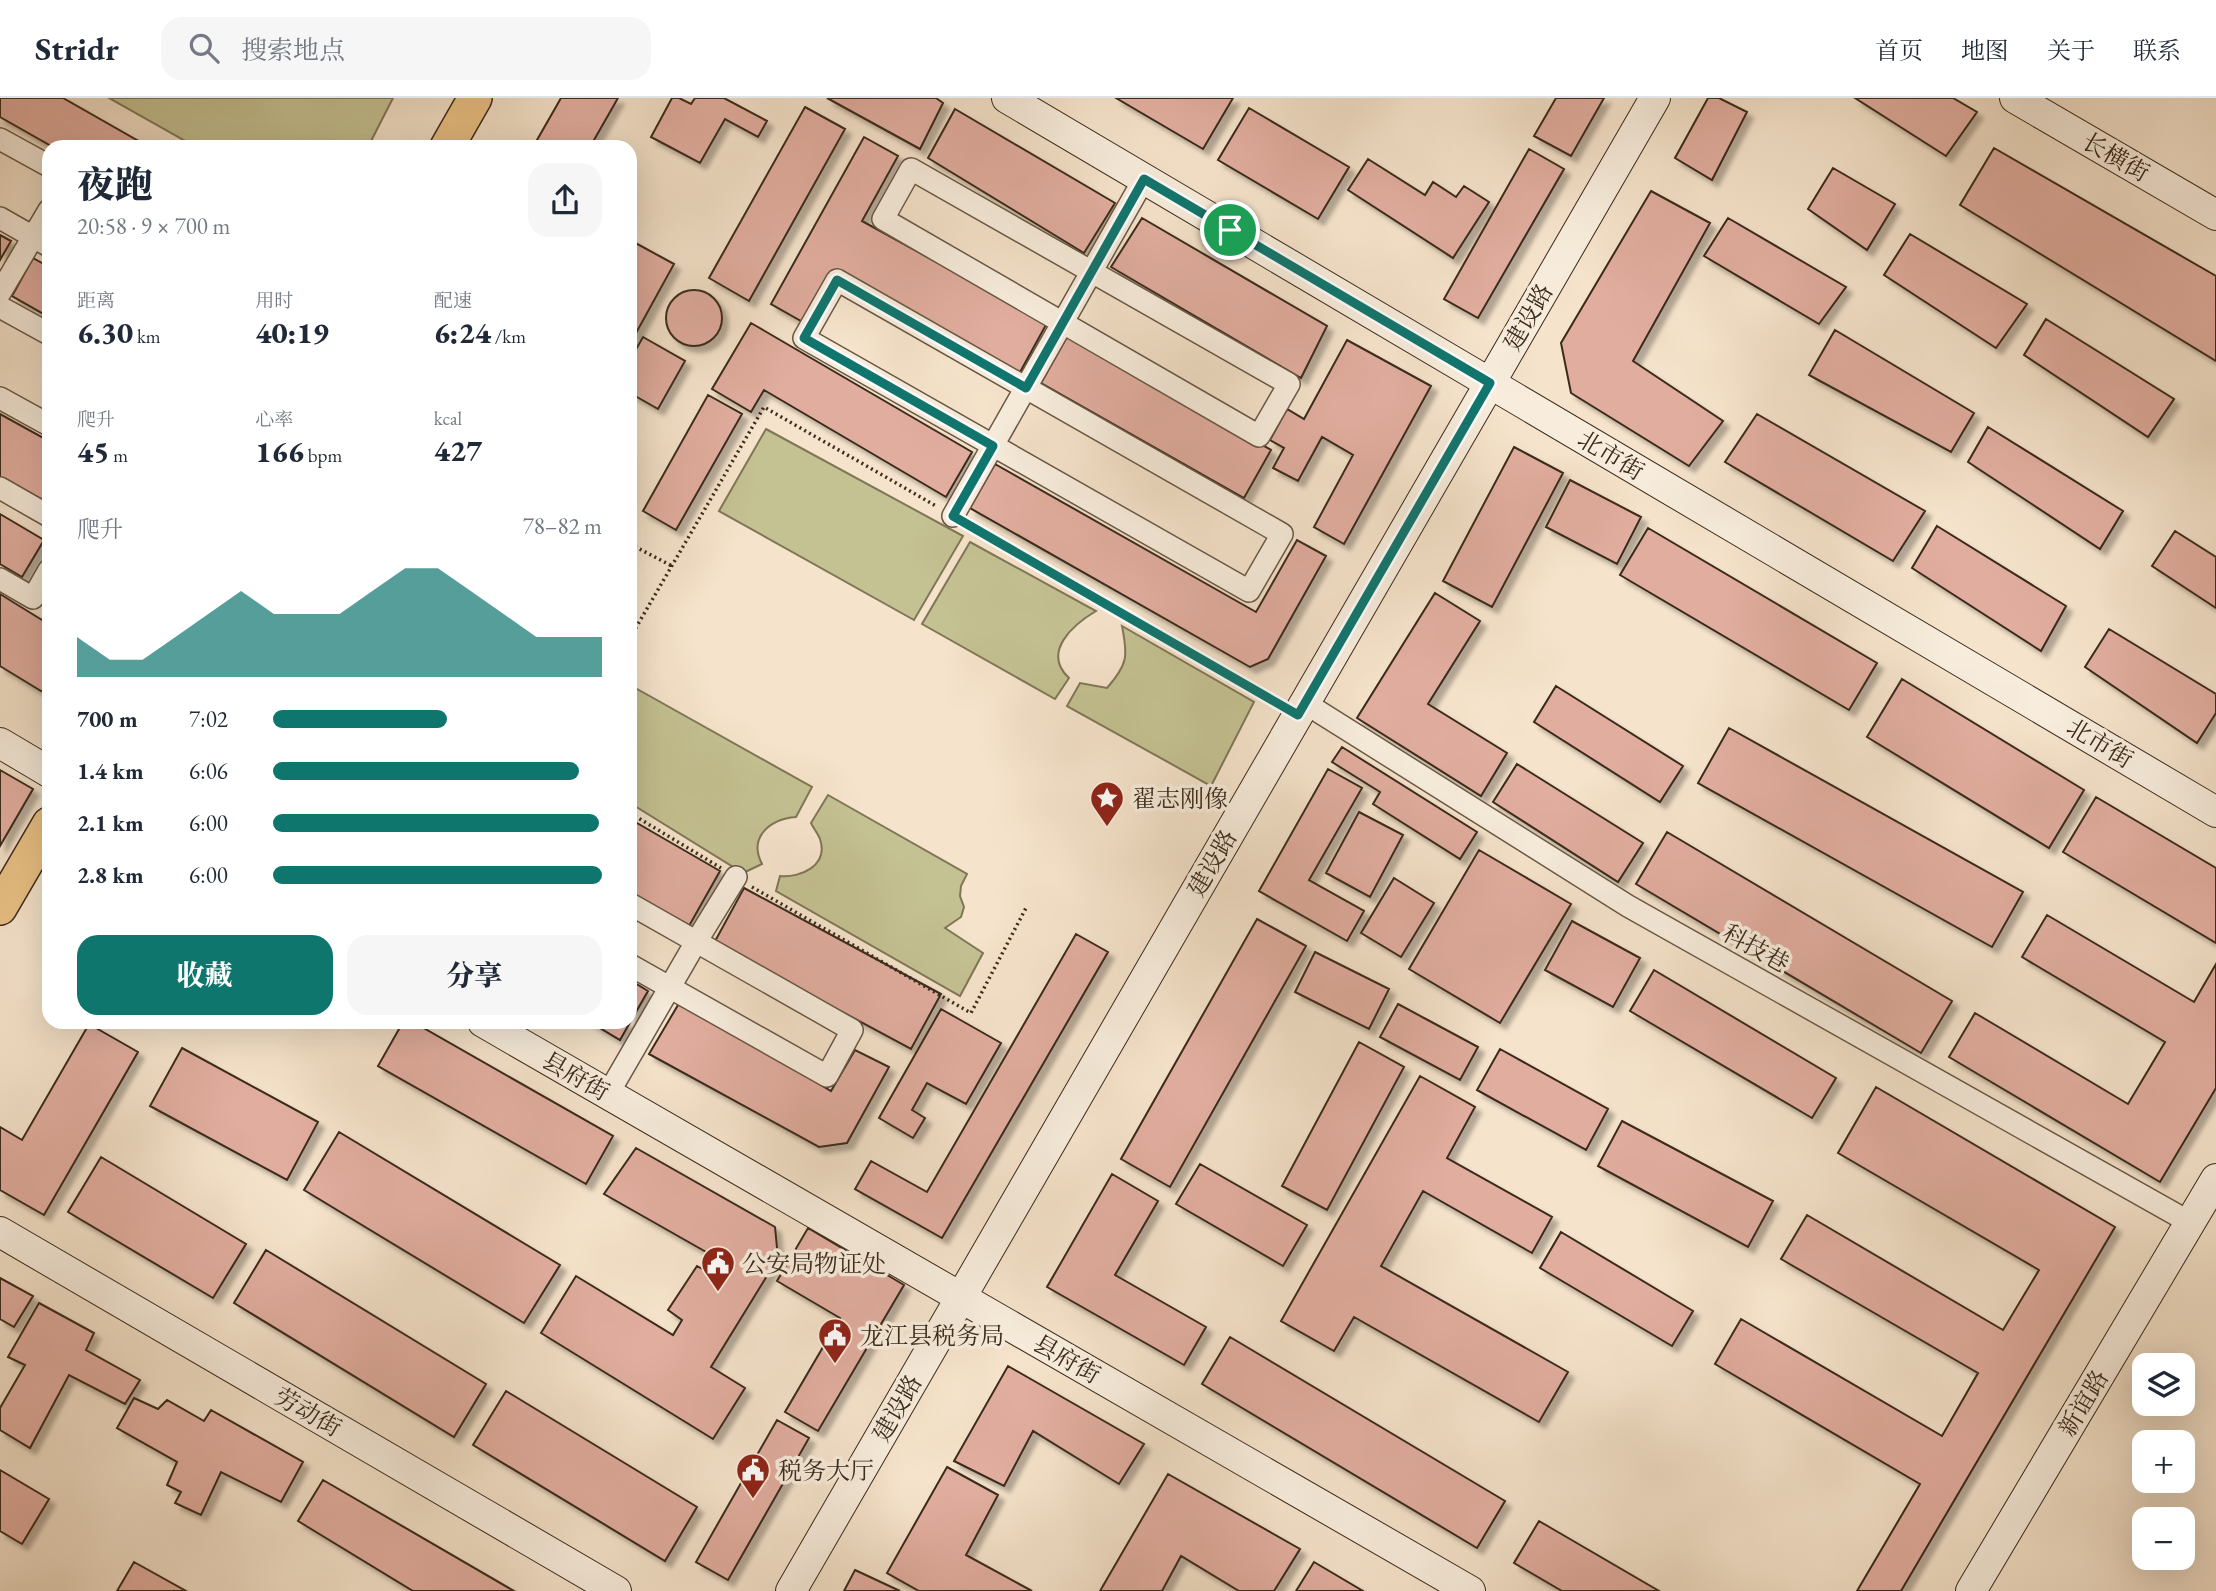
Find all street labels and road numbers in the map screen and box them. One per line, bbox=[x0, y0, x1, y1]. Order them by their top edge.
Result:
street label: 长横街 bbox=[2077, 126, 2155, 188]
street label: 建设路 bbox=[1497, 278, 1559, 356]
street label: 北市街 bbox=[1572, 423, 1650, 487]
street label: 北市街 bbox=[2061, 711, 2139, 775]
street label: 建设路 bbox=[1181, 824, 1243, 902]
street label: 科技巷 bbox=[1717, 917, 1795, 979]
street label: 县府街 bbox=[537, 1045, 615, 1107]
street label: 县府街 bbox=[1028, 1328, 1106, 1390]
street label: 新谊路 bbox=[2051, 1364, 2115, 1442]
street label: 建设路 bbox=[866, 1369, 928, 1447]
street label: 劳动街 bbox=[269, 1381, 347, 1443]

